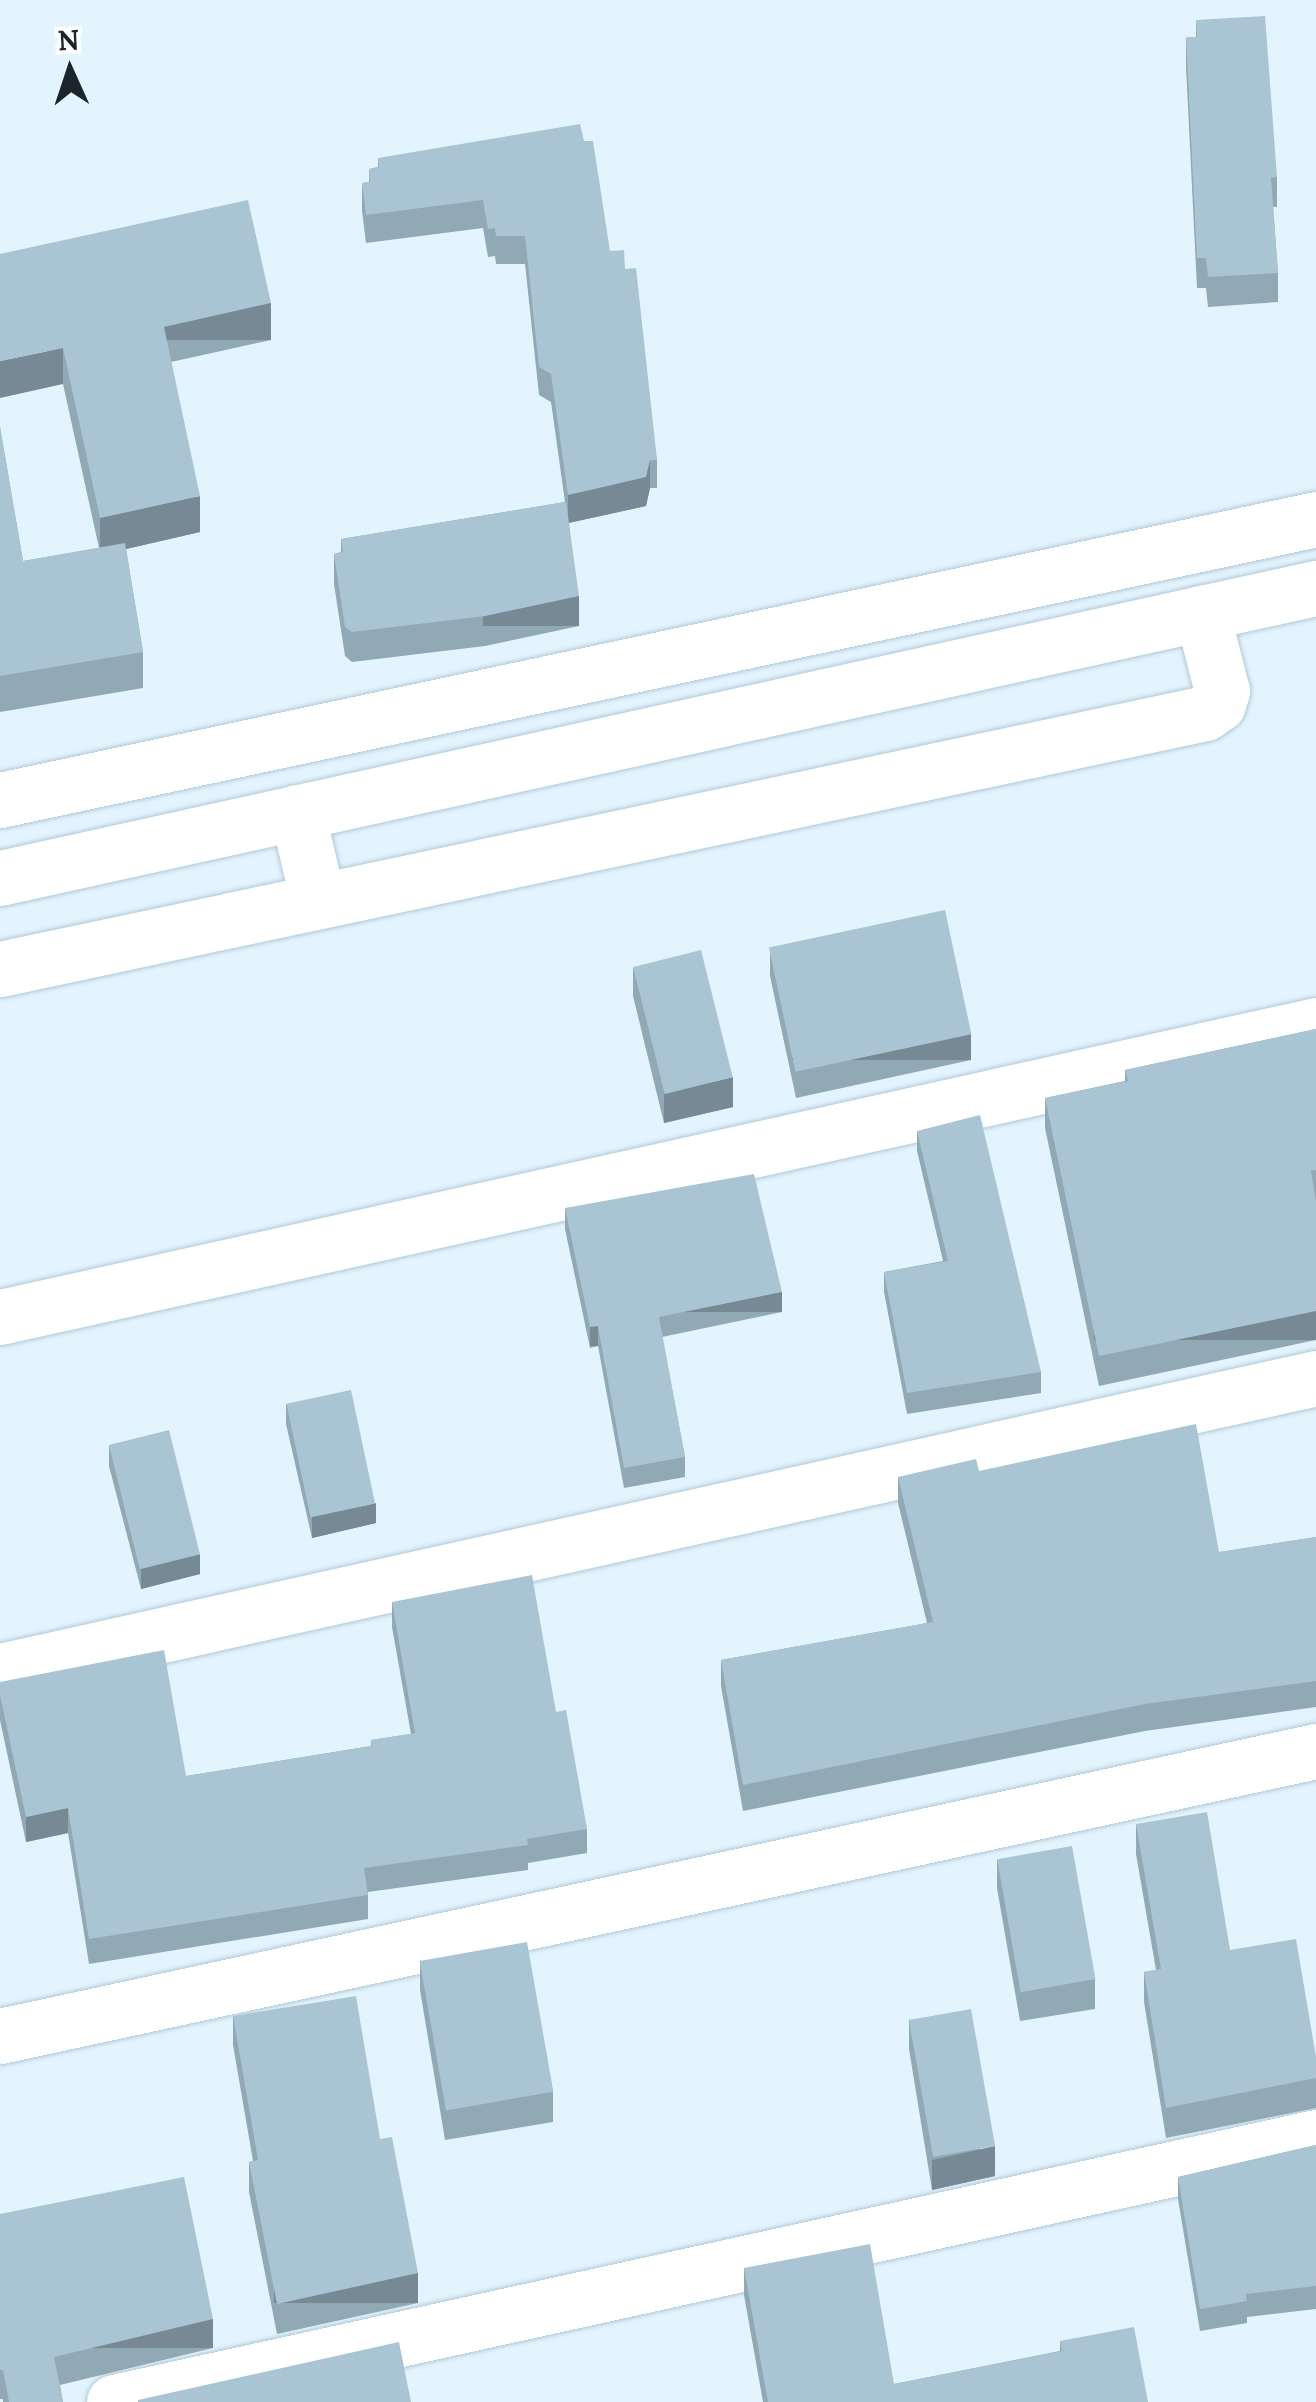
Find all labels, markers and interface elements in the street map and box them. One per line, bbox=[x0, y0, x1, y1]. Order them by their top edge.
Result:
north arrow bbox=[20, 20, 120, 120]
text: N bbox=[57, 21, 80, 59]

